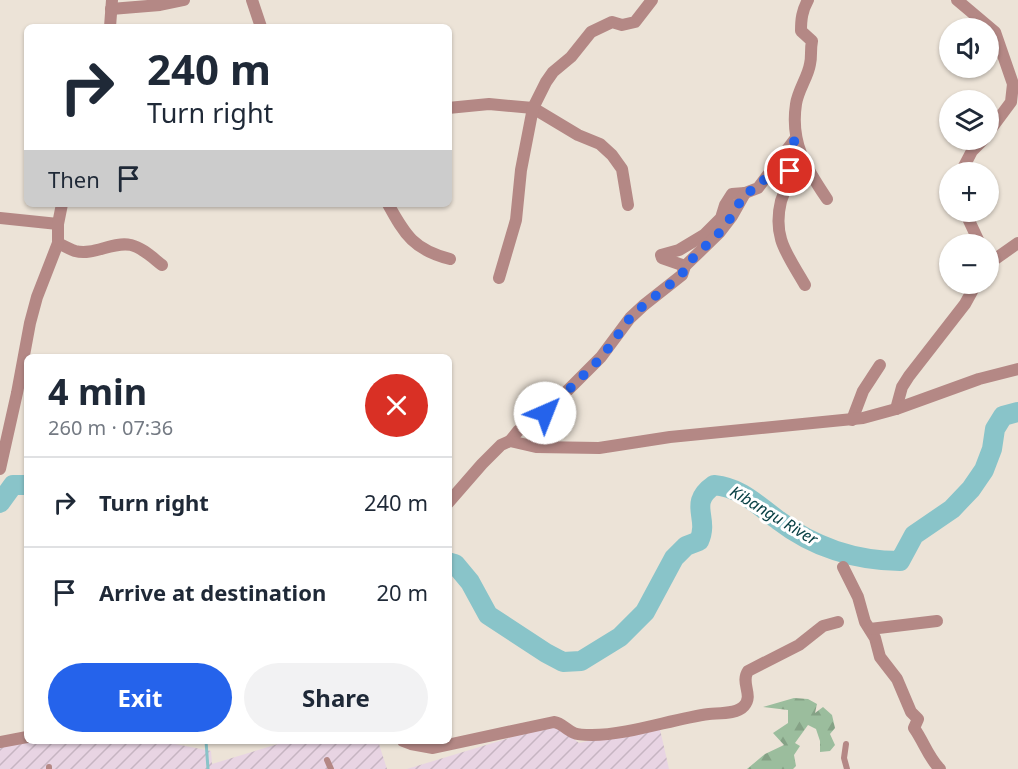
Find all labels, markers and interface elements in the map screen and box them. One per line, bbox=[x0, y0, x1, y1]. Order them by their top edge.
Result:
map controls bbox=[939, 18, 999, 294]
button: sound bbox=[939, 18, 999, 78]
text: 240 m bbox=[147, 40, 271, 97]
icon: right bbox=[48, 48, 126, 126]
button: layers bbox=[939, 90, 999, 150]
text: Turn right bbox=[147, 94, 273, 131]
pin bbox=[764, 145, 815, 196]
icon: arrive bbox=[773, 154, 806, 187]
icon: arrive bbox=[112, 162, 145, 195]
button: + bbox=[939, 162, 999, 222]
text: Then bbox=[48, 164, 100, 194]
button: − bbox=[939, 234, 999, 294]
text: 4 min bbox=[48, 367, 147, 416]
button: close bbox=[365, 374, 428, 437]
position arrow bbox=[513, 381, 577, 445]
text: 260 m · 07:36 bbox=[48, 414, 173, 441]
water label: Kibangu River bbox=[726, 480, 822, 550]
icon: right bbox=[48, 486, 81, 519]
text: Turn right bbox=[99, 487, 209, 517]
text: 240 m bbox=[364, 487, 428, 517]
icon: arrive bbox=[48, 576, 81, 609]
text: Arrive at destination bbox=[99, 577, 326, 607]
text: 20 m bbox=[377, 577, 428, 607]
button: Exit bbox=[48, 663, 232, 732]
button: Share bbox=[244, 663, 428, 732]

